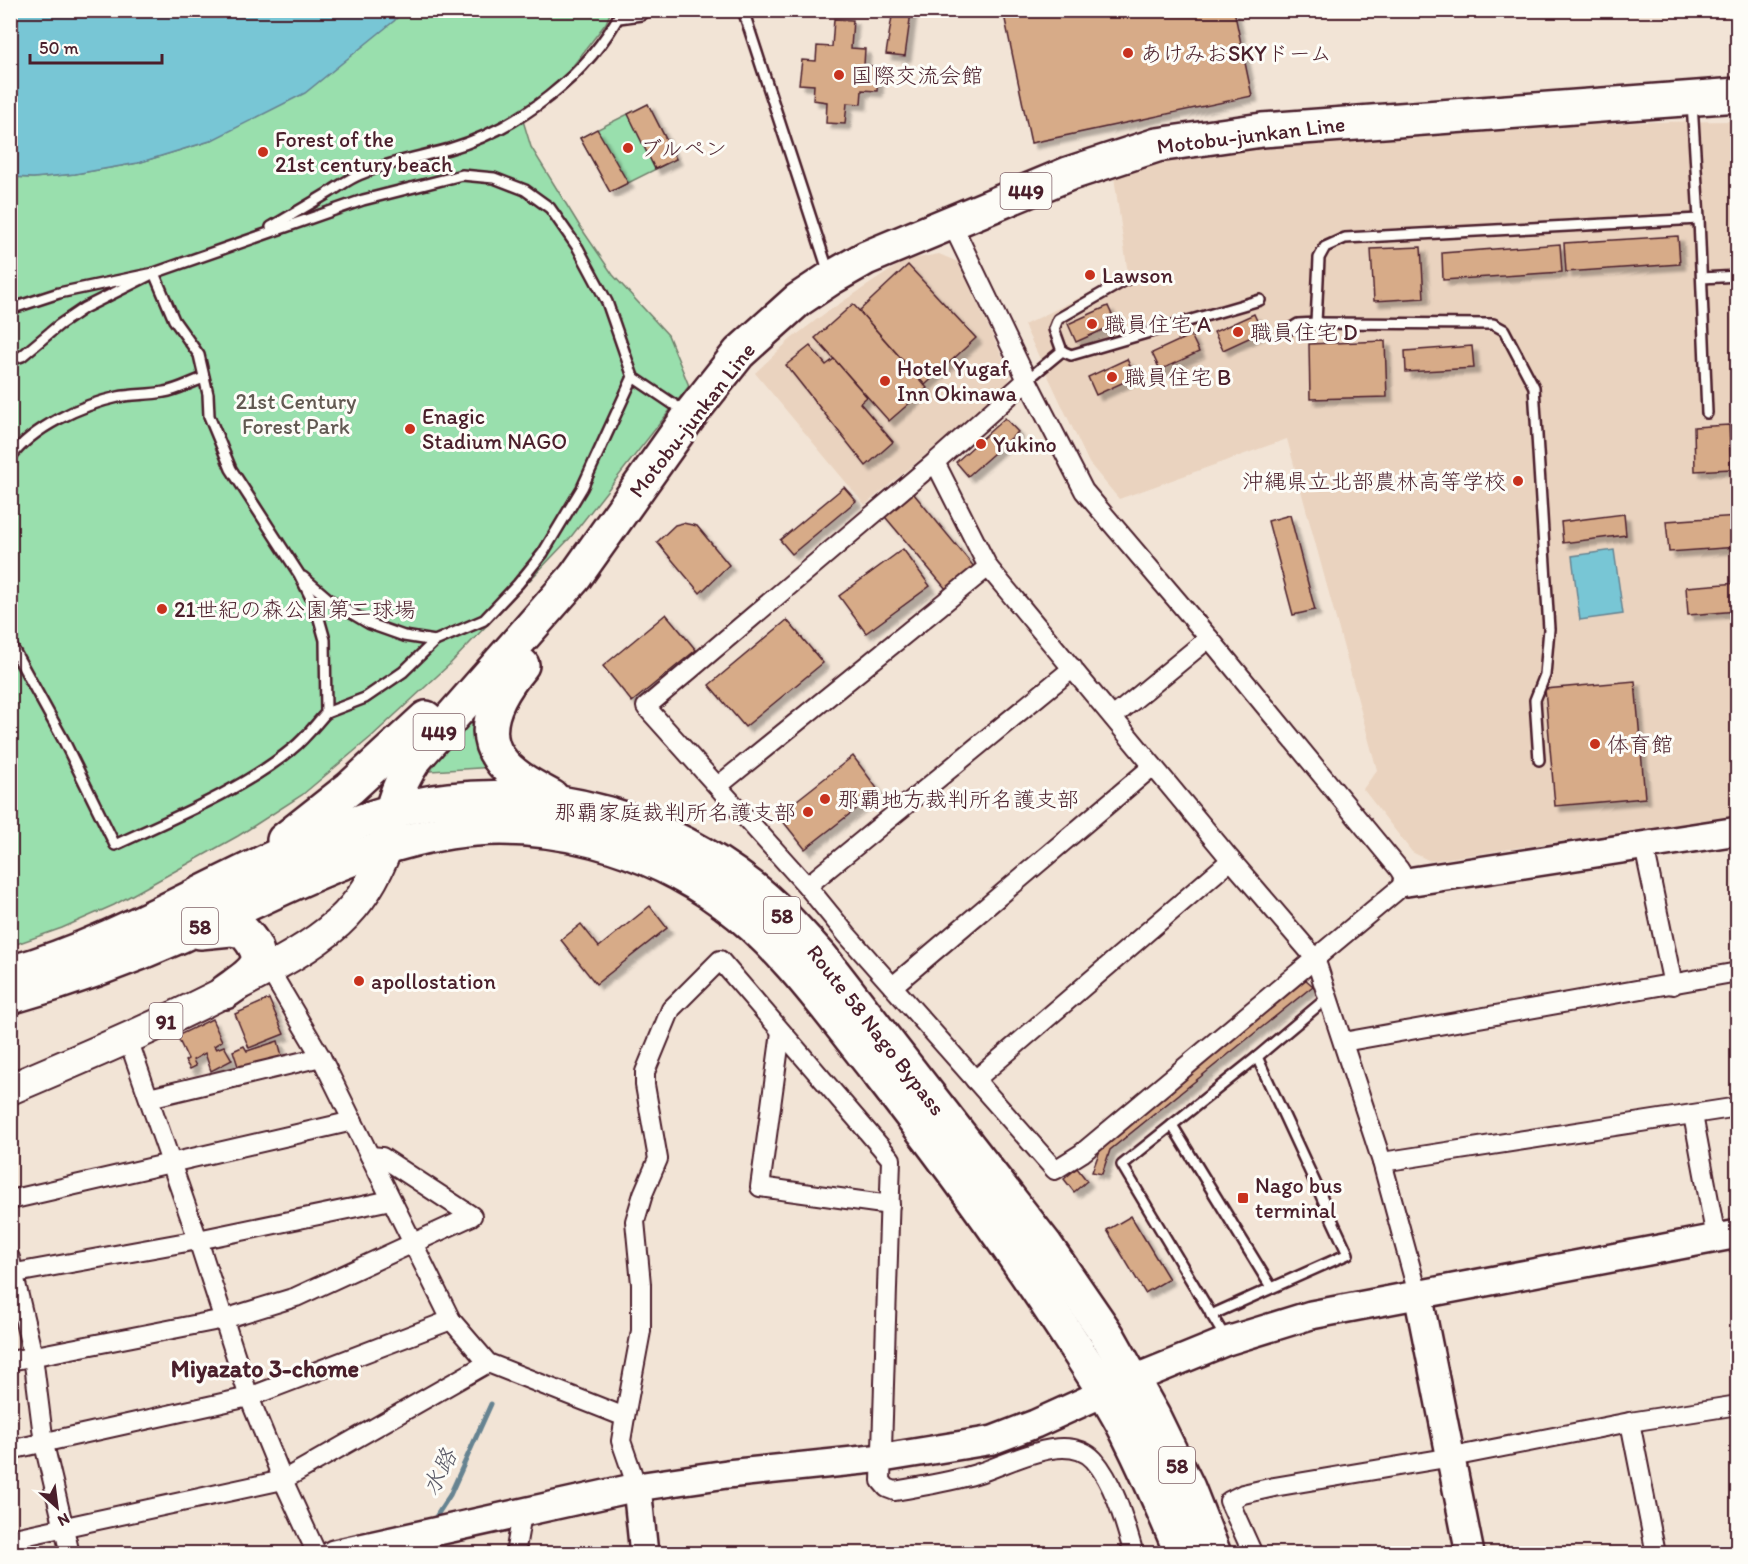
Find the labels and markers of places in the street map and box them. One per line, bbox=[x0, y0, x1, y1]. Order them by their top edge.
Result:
place label: あけみおSKYドーム bbox=[1140, 40, 1332, 67]
marker: あけみおSKYドーム bbox=[1121, 46, 1135, 60]
place label: 国際交流会館 bbox=[851, 62, 983, 89]
marker: 国際交流会館 bbox=[832, 68, 846, 82]
place label: Forest of the 21st century beach bbox=[275, 126, 453, 178]
place label: ブルペン bbox=[640, 135, 727, 162]
marker: ブルペン bbox=[621, 141, 635, 155]
marker: Forest of the 21st century beach bbox=[256, 145, 270, 159]
place label: Lawson bbox=[1102, 262, 1174, 289]
marker: Lawson bbox=[1083, 268, 1097, 282]
place label: 職員住宅 A bbox=[1104, 311, 1211, 338]
marker: 職員住宅 A bbox=[1085, 317, 1099, 331]
place label: 職員住宅 D bbox=[1250, 319, 1358, 346]
marker: 職員住宅 D bbox=[1231, 325, 1245, 339]
place label: Hotel Yugaf Inn Okinawa bbox=[897, 355, 1017, 407]
place label: 職員住宅 B bbox=[1124, 364, 1231, 391]
marker: 職員住宅 B bbox=[1105, 370, 1119, 384]
marker: Hotel Yugaf Inn Okinawa bbox=[878, 374, 892, 388]
place label: Enagic Stadium NAGO bbox=[422, 403, 567, 455]
marker: Enagic Stadium NAGO bbox=[403, 422, 417, 436]
place label: Yukino bbox=[993, 431, 1057, 458]
marker: Yukino bbox=[974, 437, 988, 451]
place label: 沖縄県立北部農林高等学校 bbox=[1242, 468, 1506, 495]
marker: 沖縄県立北部農林高等学校 bbox=[1511, 474, 1525, 488]
place label: 21世紀の森公園第二球場 bbox=[174, 596, 416, 623]
marker: 21世紀の森公園第二球場 bbox=[155, 602, 169, 616]
place label: 体育館 bbox=[1607, 731, 1673, 758]
marker: 体育館 bbox=[1588, 737, 1602, 751]
place label: 那覇地方裁判所名護支部 bbox=[837, 786, 1079, 813]
marker: 那覇地方裁判所名護支部 bbox=[818, 792, 832, 806]
place label: 那覇家庭裁判所名護支部 bbox=[554, 799, 796, 826]
marker: 那覇家庭裁判所名護支部 bbox=[801, 805, 815, 819]
place label: apollostation bbox=[371, 968, 496, 995]
marker: apollostation bbox=[352, 974, 366, 988]
place label: Nago bus terminal bbox=[1255, 1172, 1342, 1224]
marker: Nago bus terminal bbox=[1236, 1191, 1250, 1205]

